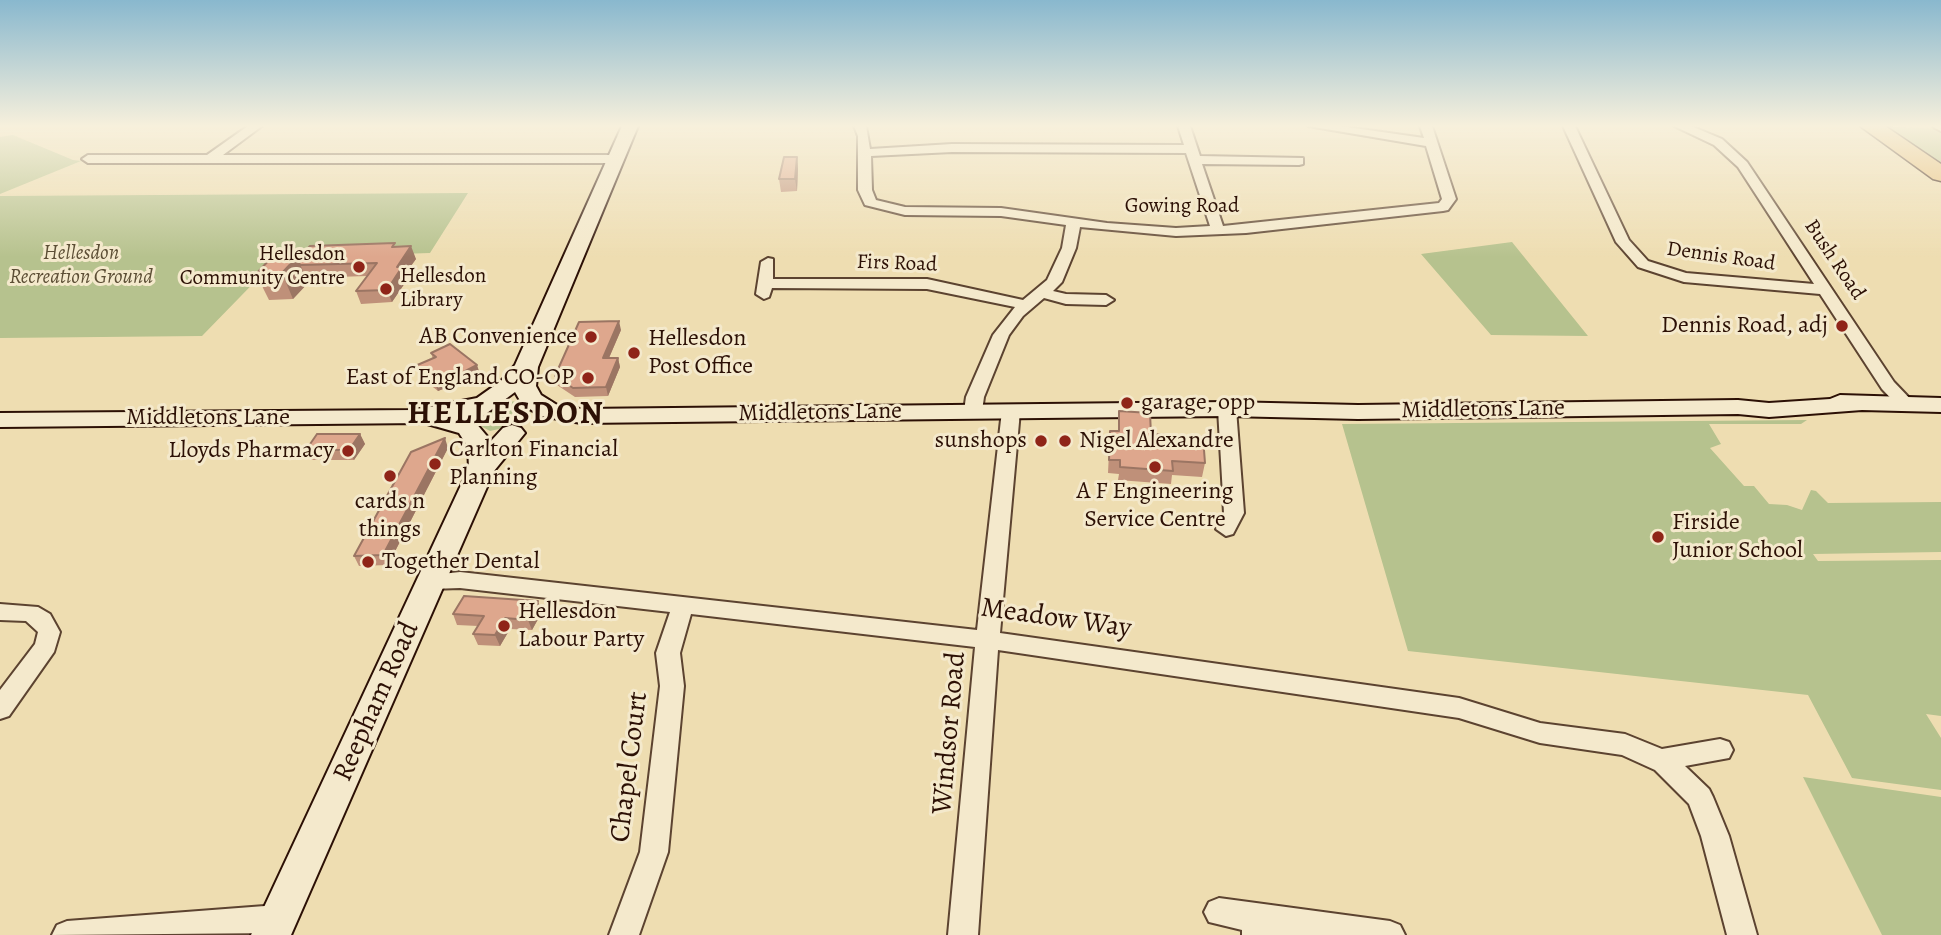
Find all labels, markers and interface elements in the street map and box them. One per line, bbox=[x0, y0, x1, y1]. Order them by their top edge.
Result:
street label: Gowing Road bbox=[1125, 194, 1239, 220]
street label: Bush Road bbox=[1798, 215, 1870, 305]
street label: Dennis Road bbox=[1665, 237, 1777, 277]
park label: Hellesdon Recreation Ground bbox=[9, 241, 153, 291]
place label: Hellesdon Community Centre bbox=[180, 242, 345, 292]
street label: Firs Road bbox=[856, 250, 938, 278]
marker: Hellesdon Community Centre bbox=[351, 259, 367, 275]
place label: Hellesdon Library bbox=[400, 264, 486, 314]
marker: Hellesdon Library bbox=[378, 281, 394, 297]
place label: Dennis Road, adj bbox=[1661, 312, 1828, 340]
marker: Dennis Road, adj bbox=[1834, 318, 1850, 334]
place label: AB Convenience bbox=[419, 323, 577, 351]
place label: Hellesdon Post Office bbox=[648, 325, 753, 381]
marker: AB Convenience bbox=[583, 329, 599, 345]
marker: Hellesdon Post Office bbox=[626, 345, 642, 361]
place label: East of England CO-OP bbox=[345, 364, 574, 392]
marker: East of England CO-OP bbox=[580, 370, 596, 386]
place label: garage, opp bbox=[1141, 389, 1255, 417]
street label: Middletons Lane bbox=[1401, 394, 1565, 426]
marker: garage, opp bbox=[1119, 395, 1135, 411]
district label: HELLESDON bbox=[408, 396, 604, 434]
street label: Middletons Lane bbox=[738, 397, 902, 429]
street label: Middletons Lane bbox=[126, 404, 290, 432]
place label: sunshops bbox=[934, 427, 1027, 455]
place label: Nigel Alexandre bbox=[1079, 427, 1234, 455]
marker: sunshops bbox=[1033, 433, 1049, 449]
marker: Nigel Alexandre bbox=[1057, 433, 1073, 449]
place label: Carlton Financial Planning bbox=[449, 436, 618, 492]
place label: Lloyds Pharmacy bbox=[168, 437, 334, 465]
marker: Lloyds Pharmacy bbox=[340, 443, 356, 459]
marker: Carlton Financial Planning bbox=[427, 456, 443, 472]
marker: A F Engineering Service Centre bbox=[1147, 459, 1163, 475]
marker: cards n things bbox=[382, 468, 398, 484]
place label: A F Engineering Service Centre bbox=[1076, 478, 1234, 534]
place label: cards n things bbox=[355, 488, 425, 544]
place label: Firside Junior School bbox=[1672, 509, 1803, 565]
marker: Firside Junior School bbox=[1650, 529, 1666, 545]
place label: Together Dental bbox=[382, 548, 540, 576]
marker: Together Dental bbox=[360, 554, 376, 570]
street label: Meadow Way bbox=[979, 592, 1133, 646]
place label: Hellesdon Labour Party bbox=[518, 598, 644, 654]
street label: Reepham Road bbox=[327, 617, 427, 787]
marker: Hellesdon Labour Party bbox=[496, 618, 512, 634]
street label: Windsor Road bbox=[926, 650, 974, 816]
street label: Chapel Court bbox=[604, 690, 656, 844]

